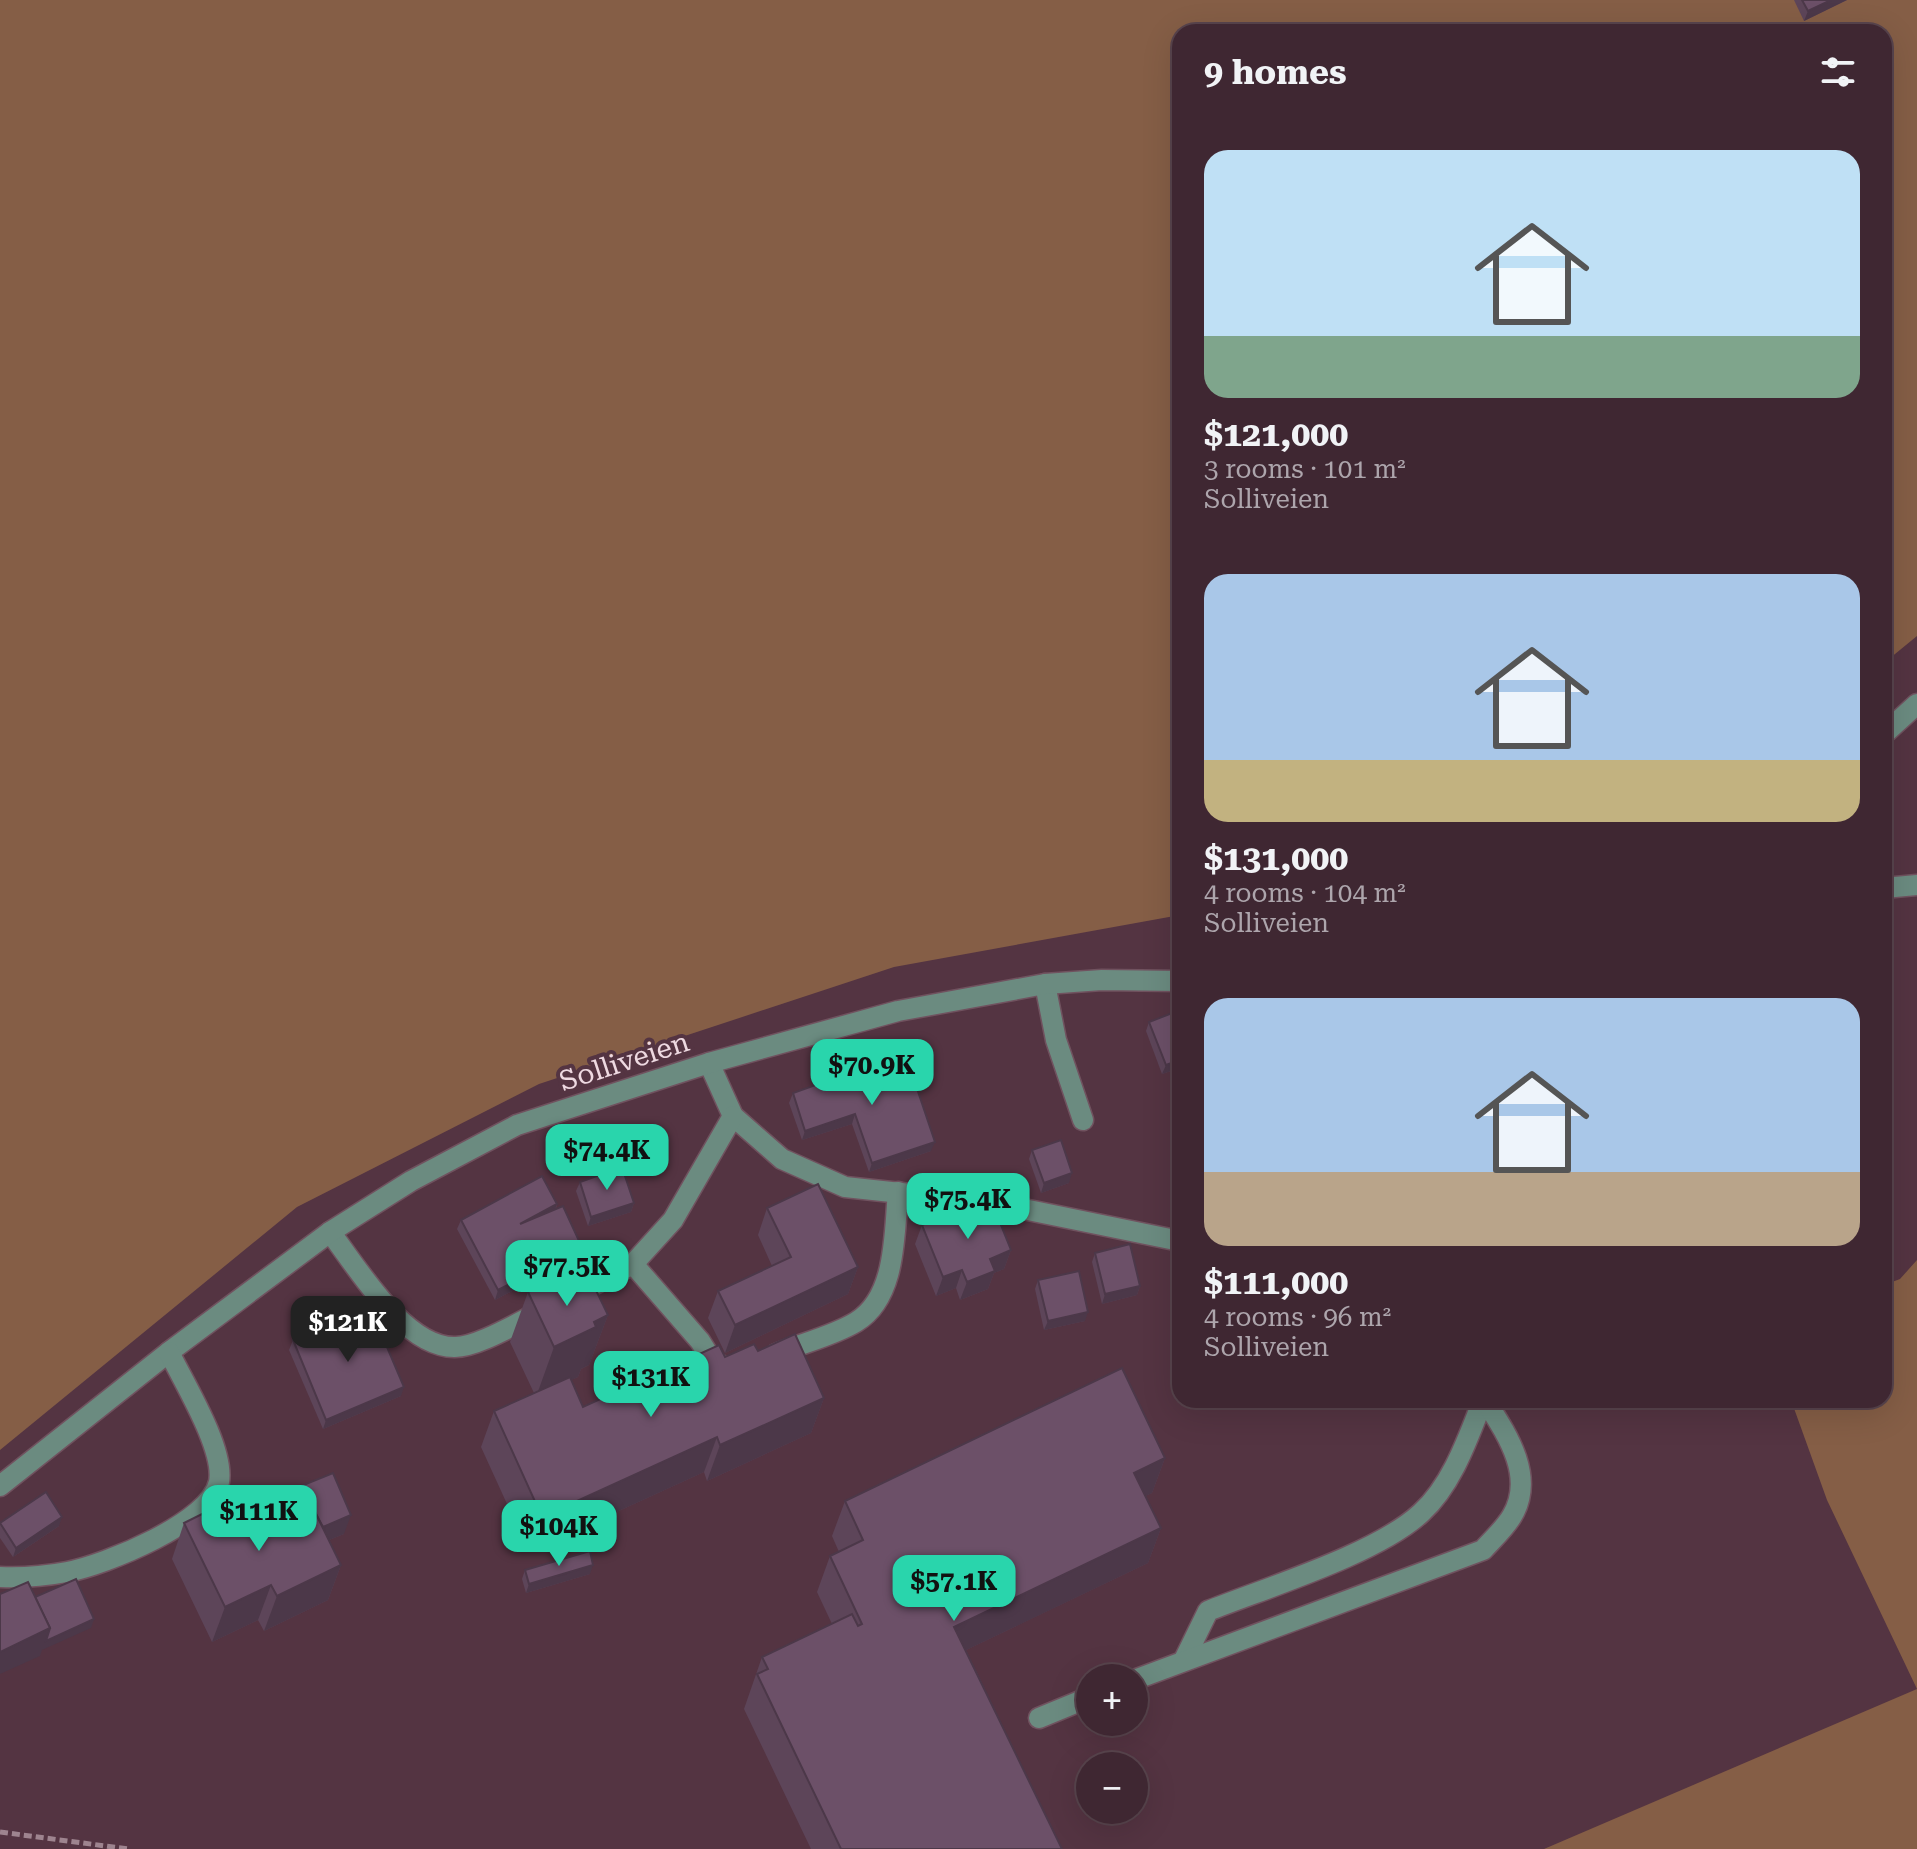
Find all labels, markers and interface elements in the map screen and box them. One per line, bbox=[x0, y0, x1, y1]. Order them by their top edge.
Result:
icon: filters bbox=[1816, 50, 1860, 94]
text: 9 homes bbox=[1204, 52, 1347, 92]
icon: home bbox=[1460, 202, 1604, 346]
text: $121,000 bbox=[1204, 414, 1348, 454]
text: 3 rooms · 101 m² bbox=[1204, 454, 1406, 484]
text: Solliveien bbox=[1204, 484, 1329, 514]
icon: home bbox=[1460, 626, 1604, 770]
text: $131,000 bbox=[1204, 838, 1348, 878]
text: 4 rooms · 104 m² bbox=[1204, 878, 1406, 908]
text: Solliveien bbox=[1204, 908, 1329, 938]
street label: Solliveien bbox=[555, 1025, 693, 1098]
pin: $70.9K bbox=[807, 1039, 937, 1107]
text: $70.9K bbox=[829, 1050, 915, 1080]
icon: home bbox=[1460, 1050, 1604, 1194]
pin: $74.4K bbox=[542, 1124, 672, 1192]
text: $74.4K bbox=[564, 1135, 650, 1165]
pin: $75.4K bbox=[903, 1173, 1033, 1241]
text: $75.4K bbox=[925, 1184, 1011, 1214]
pin: $77.5K bbox=[502, 1240, 632, 1308]
text: $77.5K bbox=[524, 1251, 610, 1281]
text: $111,000 bbox=[1204, 1262, 1348, 1302]
pin: $121K bbox=[292, 1296, 404, 1364]
text: 4 rooms · 96 m² bbox=[1204, 1302, 1391, 1332]
text: $121K bbox=[309, 1307, 387, 1337]
text: Solliveien bbox=[1204, 1332, 1329, 1362]
pin: $131K bbox=[595, 1351, 707, 1419]
text: $131K bbox=[612, 1362, 690, 1392]
pin: $111K bbox=[203, 1485, 315, 1553]
text: $111K bbox=[220, 1496, 298, 1526]
pin: $104K bbox=[503, 1500, 615, 1568]
text: $104K bbox=[520, 1511, 598, 1541]
pin: $57.1K bbox=[889, 1555, 1019, 1623]
text: $57.1K bbox=[911, 1566, 997, 1596]
map controls bbox=[1076, 1664, 1148, 1824]
button: + bbox=[1076, 1664, 1148, 1736]
button: − bbox=[1076, 1752, 1148, 1824]

